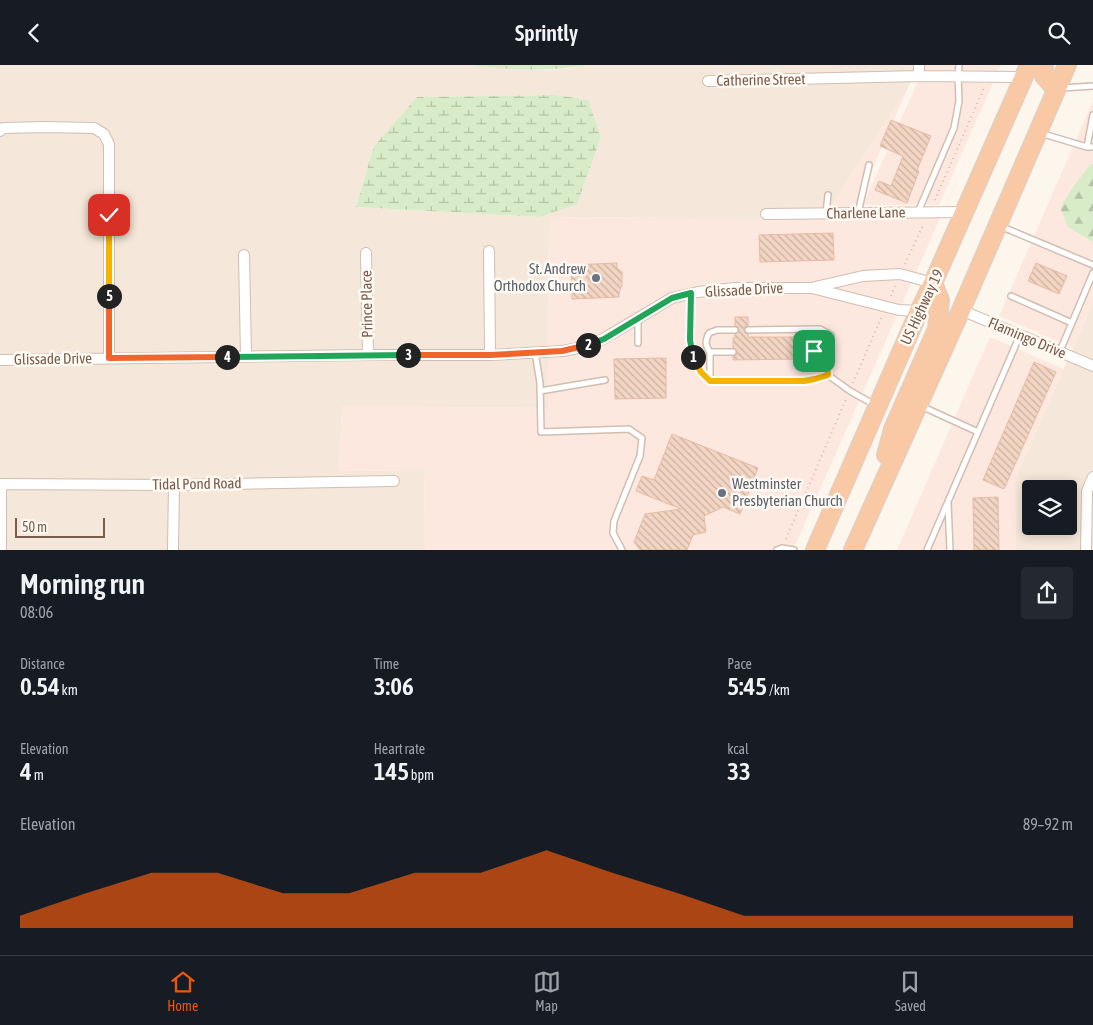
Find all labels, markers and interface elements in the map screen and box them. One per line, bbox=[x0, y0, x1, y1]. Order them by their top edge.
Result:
icon: back bbox=[20, 19, 48, 47]
icon: search bbox=[1045, 19, 1073, 47]
text: Sprintly bbox=[515, 20, 578, 46]
street label: Catherine Street bbox=[716, 70, 806, 89]
pin bbox=[88, 194, 130, 236]
icon: check bbox=[95, 201, 123, 229]
street label: Charlene Lane bbox=[826, 203, 906, 222]
place label: St. Andrew Orthodox Church bbox=[494, 260, 586, 294]
street label: US Highway 19 bbox=[897, 266, 946, 347]
street label: Prince Place bbox=[357, 270, 376, 338]
marker: St. Andrew Orthodox Church bbox=[590, 272, 602, 284]
street label: Glissade Drive bbox=[705, 279, 784, 300]
pin: 5 bbox=[96, 283, 122, 309]
text: 5 bbox=[106, 288, 113, 304]
street label: Flamingo Drive bbox=[986, 314, 1069, 362]
pin bbox=[793, 330, 835, 372]
pin: 2 bbox=[576, 333, 600, 357]
text: 2 bbox=[585, 337, 592, 353]
icon: arrive bbox=[800, 337, 828, 365]
pin: 3 bbox=[396, 343, 420, 367]
pin: 4 bbox=[214, 345, 240, 369]
pin: 1 bbox=[680, 345, 706, 369]
text: 3 bbox=[405, 347, 412, 363]
street label: Glissade Drive bbox=[14, 349, 92, 368]
text: 4 bbox=[224, 349, 231, 365]
text: 1 bbox=[690, 349, 697, 365]
street label: Tidal Pond Road bbox=[152, 474, 242, 493]
place label: Westminster Presbyterian Church bbox=[732, 475, 843, 509]
map controls bbox=[1022, 480, 1077, 535]
button: layers bbox=[1022, 480, 1077, 535]
marker: Westminster Presbyterian Church bbox=[716, 487, 728, 499]
scale bar bbox=[15, 515, 105, 538]
text: 50 m bbox=[22, 519, 47, 535]
button: share bbox=[1021, 567, 1073, 619]
text: Morning run bbox=[20, 568, 145, 600]
text: 08:06 bbox=[20, 603, 53, 621]
text: Distance bbox=[20, 656, 65, 672]
text: Time bbox=[374, 656, 399, 672]
text: Pace bbox=[727, 656, 752, 672]
text: 0.54 bbox=[20, 672, 60, 700]
text: 3:06 bbox=[374, 672, 414, 700]
text: 5:45 bbox=[727, 672, 767, 700]
text: km bbox=[60, 682, 78, 698]
text: /km bbox=[767, 682, 790, 698]
text: Elevation bbox=[20, 741, 69, 757]
text: Heart rate bbox=[374, 741, 425, 757]
text: kcal bbox=[727, 741, 749, 757]
text: 4 bbox=[20, 757, 32, 785]
text: 145 bbox=[374, 757, 409, 785]
text: 33 bbox=[727, 757, 751, 785]
text: m bbox=[32, 767, 44, 783]
text: bpm bbox=[409, 767, 434, 783]
text: Elevation bbox=[20, 815, 75, 833]
text: 89–92 m bbox=[1023, 815, 1073, 833]
tab: Home bbox=[167, 968, 198, 1014]
tab: Map bbox=[533, 968, 561, 1014]
tab: Saved bbox=[895, 968, 926, 1014]

